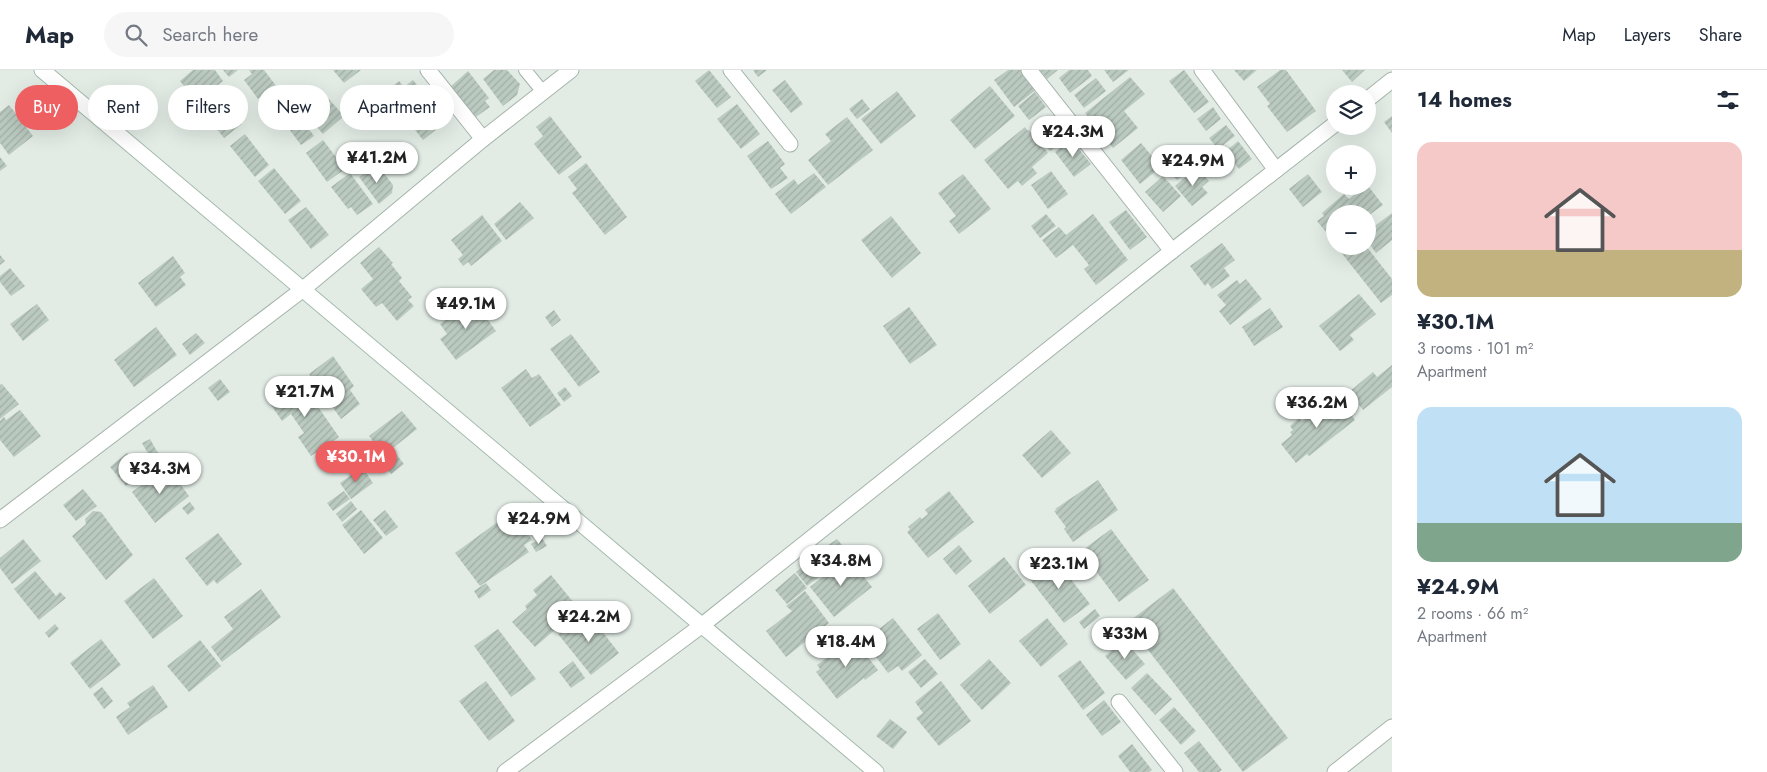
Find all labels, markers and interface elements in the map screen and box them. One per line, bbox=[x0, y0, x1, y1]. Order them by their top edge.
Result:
search box bbox=[104, 12, 454, 57]
text: Map bbox=[25, 17, 74, 52]
icon: search bbox=[122, 21, 150, 49]
text: Search here bbox=[162, 21, 258, 48]
text: Map bbox=[1562, 22, 1596, 48]
text: Layers bbox=[1624, 22, 1671, 48]
text: Share bbox=[1699, 22, 1742, 48]
chip: Buy bbox=[15, 85, 78, 130]
chip: Rent bbox=[88, 85, 158, 130]
chip: Filters bbox=[168, 85, 248, 130]
chip: New bbox=[258, 85, 330, 130]
chip: Apartment bbox=[340, 85, 454, 130]
map controls bbox=[1326, 85, 1376, 255]
button: layers bbox=[1326, 85, 1376, 135]
text: 14 homes bbox=[1417, 85, 1512, 115]
icon: filters bbox=[1714, 86, 1742, 114]
pin: ¥24.3M bbox=[1032, 116, 1114, 158]
text: ¥24.3M bbox=[1042, 120, 1104, 143]
pin: ¥41.2M bbox=[336, 142, 418, 184]
pin: ¥24.9M bbox=[1152, 144, 1234, 187]
button: + bbox=[1326, 145, 1376, 195]
text: ¥41.2M bbox=[347, 146, 407, 169]
text: ¥24.9M bbox=[1162, 149, 1224, 172]
icon: home bbox=[1535, 175, 1625, 265]
button: − bbox=[1326, 205, 1376, 255]
pin: ¥49.1M bbox=[425, 288, 507, 330]
text: ¥49.1M bbox=[436, 292, 496, 315]
text: ¥30.1M bbox=[1417, 307, 1494, 337]
text: 3 rooms · 101 m² bbox=[1417, 337, 1533, 360]
text: Apartment bbox=[1417, 360, 1487, 383]
pin: ¥21.7M bbox=[264, 376, 346, 418]
text: ¥21.7M bbox=[276, 380, 334, 403]
pin: ¥36.2M bbox=[1276, 386, 1358, 429]
text: ¥36.2M bbox=[1286, 391, 1348, 414]
pin: ¥30.1M bbox=[315, 440, 397, 483]
icon: home bbox=[1535, 440, 1625, 530]
text: ¥30.1M bbox=[327, 445, 385, 468]
pin: ¥34.3M bbox=[119, 452, 201, 495]
text: ¥34.3M bbox=[129, 457, 191, 480]
pin: ¥24.9M bbox=[498, 502, 580, 545]
text: ¥24.9M bbox=[508, 507, 570, 530]
pin: ¥34.8M bbox=[800, 544, 882, 587]
pin: ¥23.1M bbox=[1018, 548, 1100, 590]
text: ¥34.8M bbox=[810, 549, 872, 572]
text: ¥23.1M bbox=[1030, 552, 1088, 575]
text: ¥24.9M bbox=[1417, 572, 1499, 602]
pin: ¥24.2M bbox=[548, 600, 630, 643]
text: 2 rooms · 66 m² bbox=[1417, 602, 1528, 625]
text: ¥24.2M bbox=[558, 605, 620, 628]
pin: ¥33M bbox=[1095, 618, 1155, 660]
text: ¥33M bbox=[1103, 622, 1147, 645]
text: Apartment bbox=[1417, 625, 1487, 648]
pin: ¥18.4M bbox=[805, 626, 887, 668]
text: ¥18.4M bbox=[816, 630, 876, 653]

